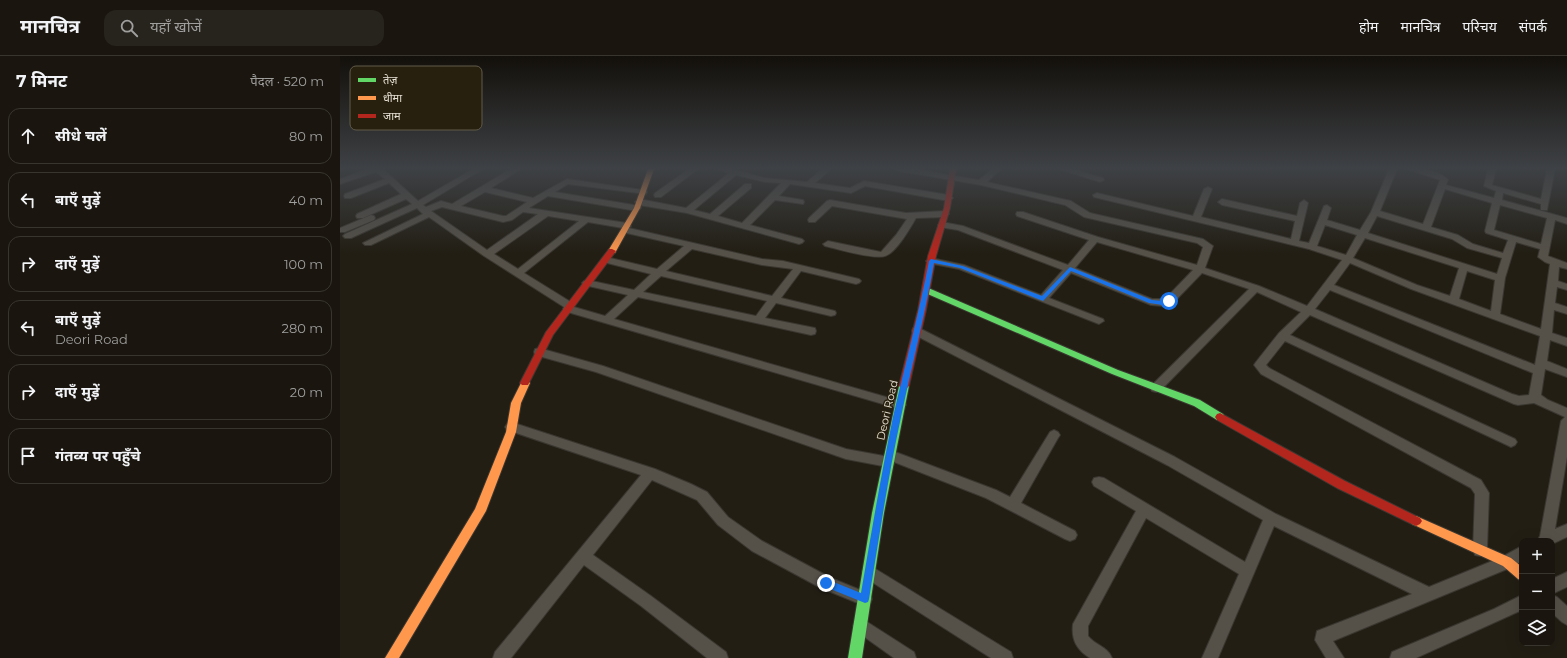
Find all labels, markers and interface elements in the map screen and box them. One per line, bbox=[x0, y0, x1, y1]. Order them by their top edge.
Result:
search box bbox=[104, 10, 384, 46]
text: मानचित्र bbox=[20, 15, 80, 38]
icon: search bbox=[118, 17, 140, 39]
text: यहाँ खोजें bbox=[150, 17, 202, 36]
text: होम bbox=[1359, 18, 1378, 36]
text: मानचित्र bbox=[1400, 18, 1441, 36]
text: परिचय bbox=[1463, 18, 1497, 36]
text: संपर्क bbox=[1519, 18, 1547, 36]
legend bbox=[350, 66, 482, 130]
text: 7 मिनट bbox=[16, 71, 67, 91]
text: पैदल · 520 m bbox=[250, 73, 324, 89]
text: तेज़ bbox=[383, 73, 398, 87]
text: धीमा bbox=[383, 91, 402, 105]
text: जाम bbox=[383, 109, 401, 123]
icon: ahead bbox=[17, 125, 39, 147]
text: सीधे चलें bbox=[55, 126, 107, 145]
text: 80 m bbox=[289, 128, 323, 144]
icon: left bbox=[17, 189, 39, 211]
text: बाएँ मुड़ें bbox=[55, 190, 100, 209]
text: 40 m bbox=[289, 192, 323, 208]
icon: right bbox=[17, 253, 39, 275]
text: दाएँ मुड़ें bbox=[55, 254, 100, 273]
text: 100 m bbox=[284, 256, 323, 272]
route start bbox=[1160, 292, 1178, 310]
text: बाएँ मुड़ें bbox=[55, 310, 100, 329]
icon: left bbox=[17, 317, 39, 339]
text: 280 m bbox=[282, 320, 323, 336]
text: Deori Road bbox=[55, 331, 128, 347]
street label: Deori Road bbox=[873, 378, 901, 442]
icon: right bbox=[17, 381, 39, 403]
text: दाएँ मुड़ें bbox=[55, 382, 100, 401]
text: 20 m bbox=[290, 384, 323, 400]
icon: arrive bbox=[17, 445, 39, 467]
text: गंतव्य पर पहुँचे bbox=[55, 446, 141, 465]
map controls bbox=[1519, 538, 1555, 646]
button: + bbox=[1519, 538, 1555, 574]
route end bbox=[817, 574, 835, 592]
button: − bbox=[1519, 574, 1555, 610]
button: layers bbox=[1519, 610, 1555, 646]

